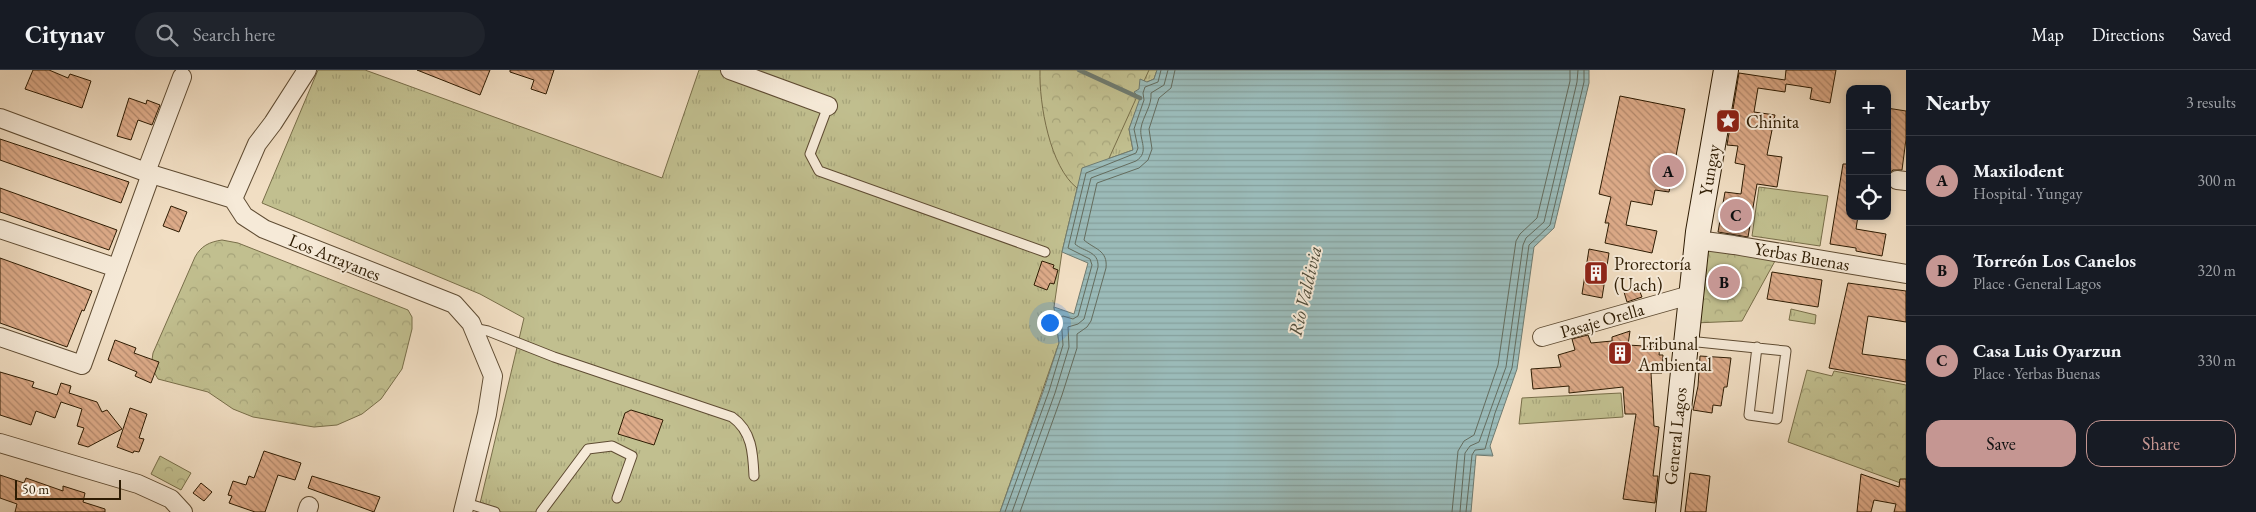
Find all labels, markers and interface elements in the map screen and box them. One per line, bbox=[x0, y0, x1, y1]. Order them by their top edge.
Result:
search box bbox=[135, 12, 485, 57]
text: Citynav bbox=[25, 19, 105, 50]
icon: search bbox=[153, 21, 181, 49]
text: Search here bbox=[193, 22, 275, 47]
text: Map bbox=[2032, 23, 2064, 46]
text: Directions bbox=[2092, 23, 2164, 46]
text: Saved bbox=[2192, 23, 2231, 46]
map controls bbox=[1846, 85, 1891, 220]
button: + bbox=[1846, 85, 1891, 130]
text: Nearby bbox=[1926, 89, 1990, 116]
text: 3 results bbox=[2186, 92, 2236, 113]
place icon: Chinita bbox=[1715, 108, 1741, 134]
place label: Chinita bbox=[1746, 110, 1800, 133]
button: − bbox=[1846, 130, 1891, 175]
street label: Yungay bbox=[1693, 142, 1725, 198]
pin: A bbox=[1652, 152, 1684, 190]
text: Maxilodent bbox=[1973, 158, 2064, 183]
text: A bbox=[1936, 170, 1948, 191]
text: 300 m bbox=[2197, 170, 2236, 191]
button: locate bbox=[1846, 175, 1891, 220]
text: Hospital · Yungay bbox=[1973, 183, 2082, 204]
pin: C bbox=[1720, 196, 1752, 234]
street label: Los Arrayanes bbox=[286, 228, 385, 286]
street label: Yerbas Buenas bbox=[1752, 236, 1852, 276]
water label: Río Valdivia bbox=[1282, 243, 1328, 339]
text: Torreón Los Canelos bbox=[1973, 248, 2136, 273]
place label: Prorectoría (Uach) bbox=[1614, 252, 1692, 296]
building icon: Prorectoría (Uach) bbox=[1583, 260, 1609, 286]
text: B bbox=[1937, 260, 1947, 281]
text: 320 m bbox=[2197, 260, 2236, 281]
pin: B bbox=[1708, 263, 1740, 301]
text: Place · General Lagos bbox=[1973, 273, 2101, 294]
street label: Pasaje Orella bbox=[1557, 297, 1647, 343]
your location bbox=[1037, 310, 1063, 336]
place label: Tribunal Ambiental bbox=[1637, 332, 1712, 376]
text: Casa Luis Oyarzun bbox=[1973, 338, 2122, 363]
building icon: Tribunal Ambiental bbox=[1607, 340, 1633, 366]
text: C bbox=[1936, 350, 1948, 371]
text: 330 m bbox=[2197, 350, 2236, 371]
text: Place · Yerbas Buenas bbox=[1973, 363, 2100, 384]
street label: General Lagos bbox=[1658, 386, 1692, 486]
button: Save bbox=[1926, 420, 2076, 467]
button: Share bbox=[2086, 420, 2236, 467]
scale bar bbox=[15, 477, 121, 500]
text: 50 m bbox=[22, 480, 49, 498]

